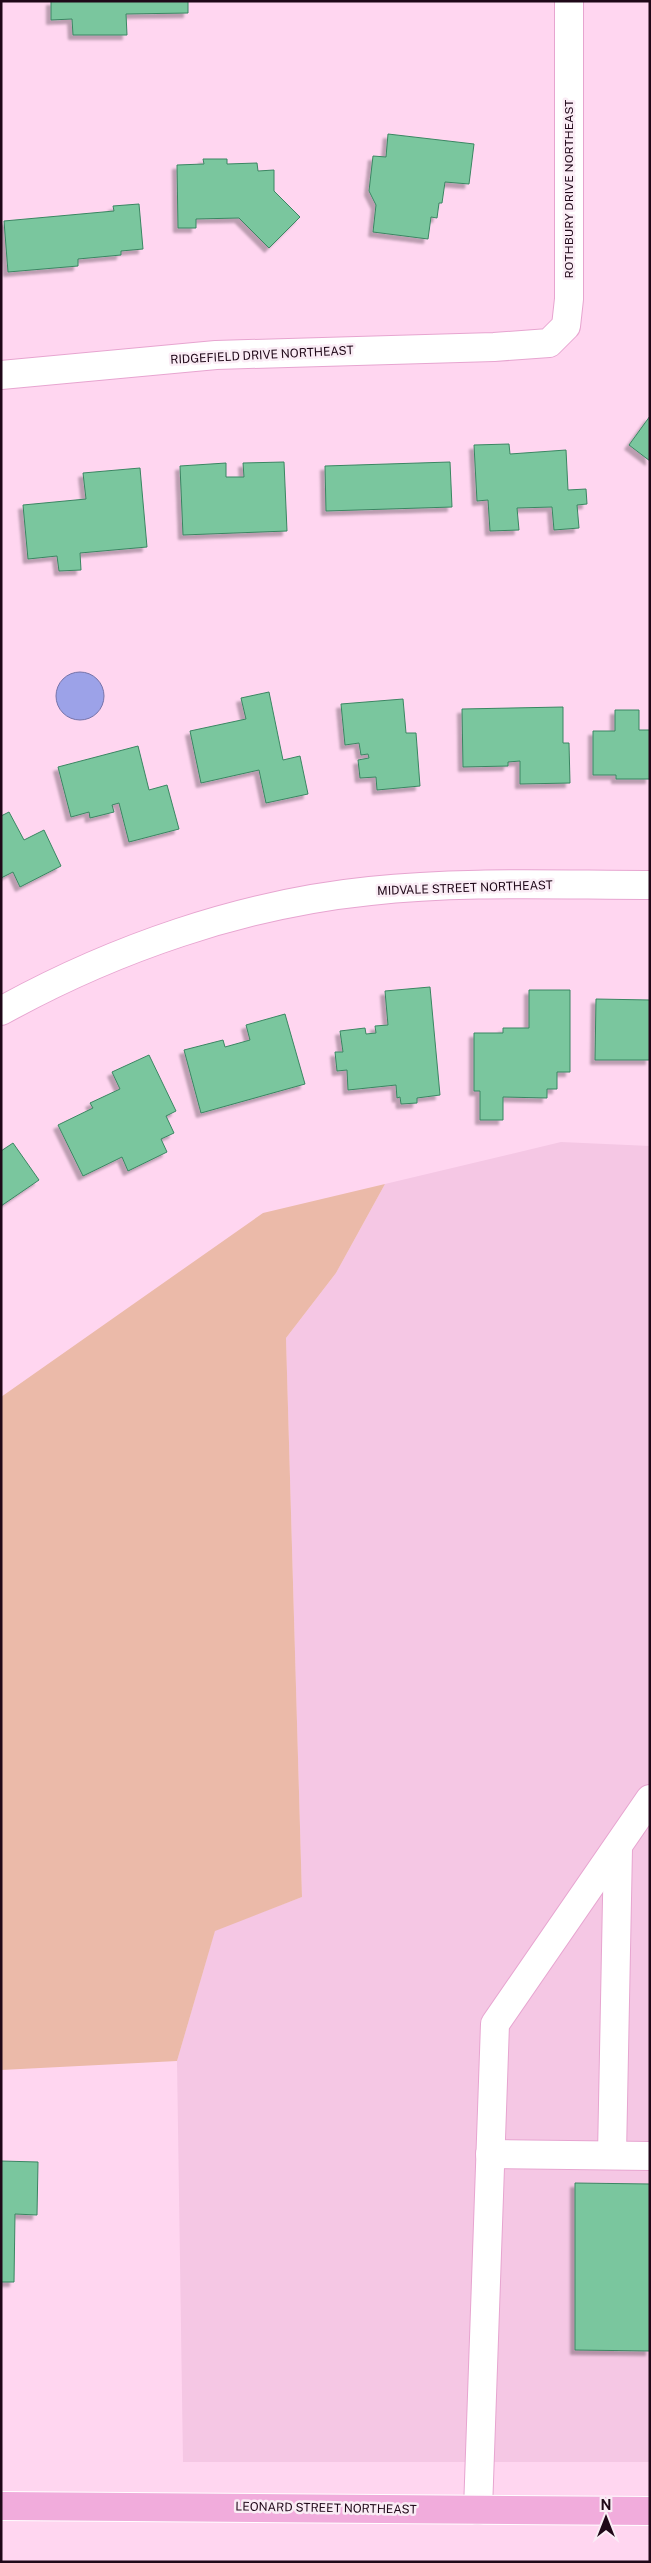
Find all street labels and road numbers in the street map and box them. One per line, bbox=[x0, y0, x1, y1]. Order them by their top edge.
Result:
street label: ROTHBURY DRIVE NORTHEAST bbox=[562, 100, 576, 278]
street label: RIDGEFIELD DRIVE NORTHEAST bbox=[170, 343, 354, 367]
street label: MIDVALE STREET NORTHEAST bbox=[377, 878, 553, 898]
street label: LEONARD STREET NORTHEAST bbox=[235, 2499, 417, 2517]

